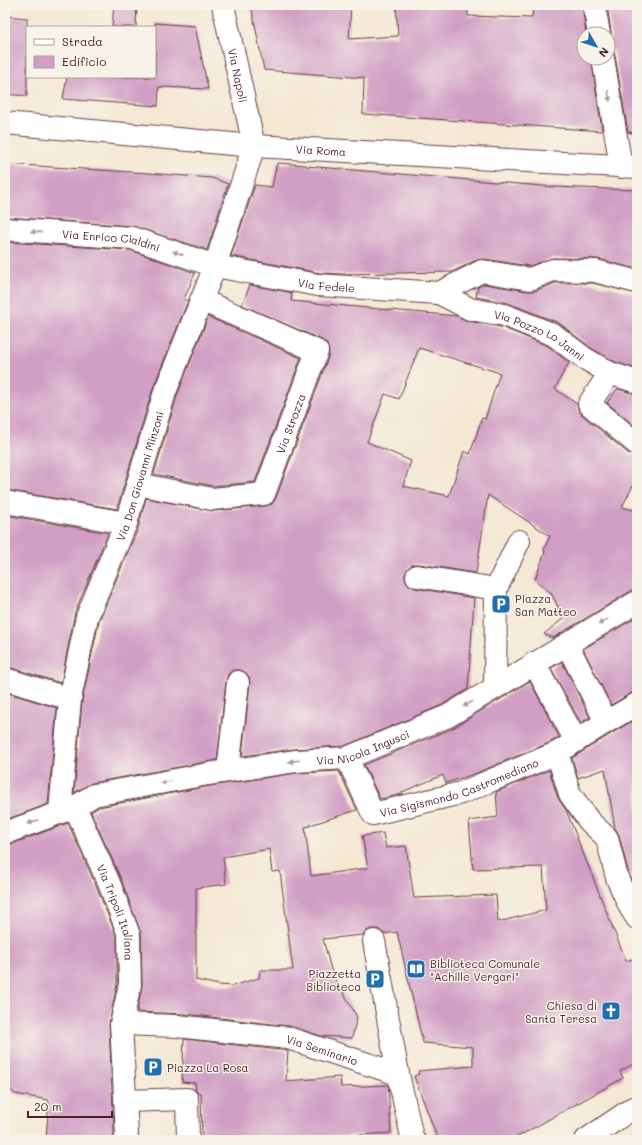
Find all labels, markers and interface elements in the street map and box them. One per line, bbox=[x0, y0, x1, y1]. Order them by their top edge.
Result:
legend bbox=[26, 26, 156, 78]
north arrow bbox=[576, 26, 616, 66]
text: Strada bbox=[62, 33, 103, 49]
text: N bbox=[596, 45, 613, 61]
street label: Via Napoli bbox=[225, 47, 252, 104]
text: Edificio bbox=[62, 53, 106, 69]
one-way arrow bbox=[606, 90, 612, 103]
street label: Via Roma bbox=[295, 141, 346, 159]
street label: Via Enrico Cialdini bbox=[62, 226, 162, 254]
one-way arrow bbox=[30, 228, 43, 235]
one-way arrow bbox=[171, 250, 183, 256]
street label: Via Fedele bbox=[297, 274, 356, 295]
street label: Via Pozzo Lo Janni bbox=[493, 306, 588, 364]
street label: Via Strozza bbox=[272, 391, 308, 456]
street label: Via Don Giovanni Minzoni bbox=[112, 409, 166, 543]
place label: Piazza San Matteo bbox=[515, 591, 577, 619]
parking icon: Piazza San Matteo bbox=[490, 593, 512, 615]
one-way arrow bbox=[597, 619, 609, 626]
one-way arrow bbox=[462, 700, 474, 707]
street label: Via Nicola Ingusci bbox=[316, 726, 411, 767]
street label: Via Sigismondo Castromediano bbox=[378, 754, 541, 820]
one-way arrow bbox=[288, 758, 300, 764]
one-way arrow bbox=[159, 779, 172, 785]
one-way arrow bbox=[26, 820, 38, 826]
street label: Via Tripoli Italiana bbox=[94, 862, 137, 961]
place label: Biblioteca Comunale "Achille Vergari" bbox=[430, 956, 540, 984]
library icon: Biblioteca Comunale "Achille Vergari" bbox=[405, 958, 427, 980]
place label: Piazzetta Biblioteca bbox=[306, 966, 361, 994]
parking icon: Piazzetta Biblioteca bbox=[364, 968, 386, 990]
place label: Chiesa di Santa Teresa bbox=[525, 998, 597, 1026]
church icon: Chiesa di Santa Teresa bbox=[600, 1000, 622, 1022]
street label: Via Seminario bbox=[284, 1030, 360, 1068]
parking icon: Piazza La Rosa bbox=[142, 1056, 164, 1078]
place label: Piazza La Rosa bbox=[167, 1060, 249, 1075]
scale bar bbox=[28, 1093, 112, 1119]
text: 20 m bbox=[34, 1098, 62, 1114]

